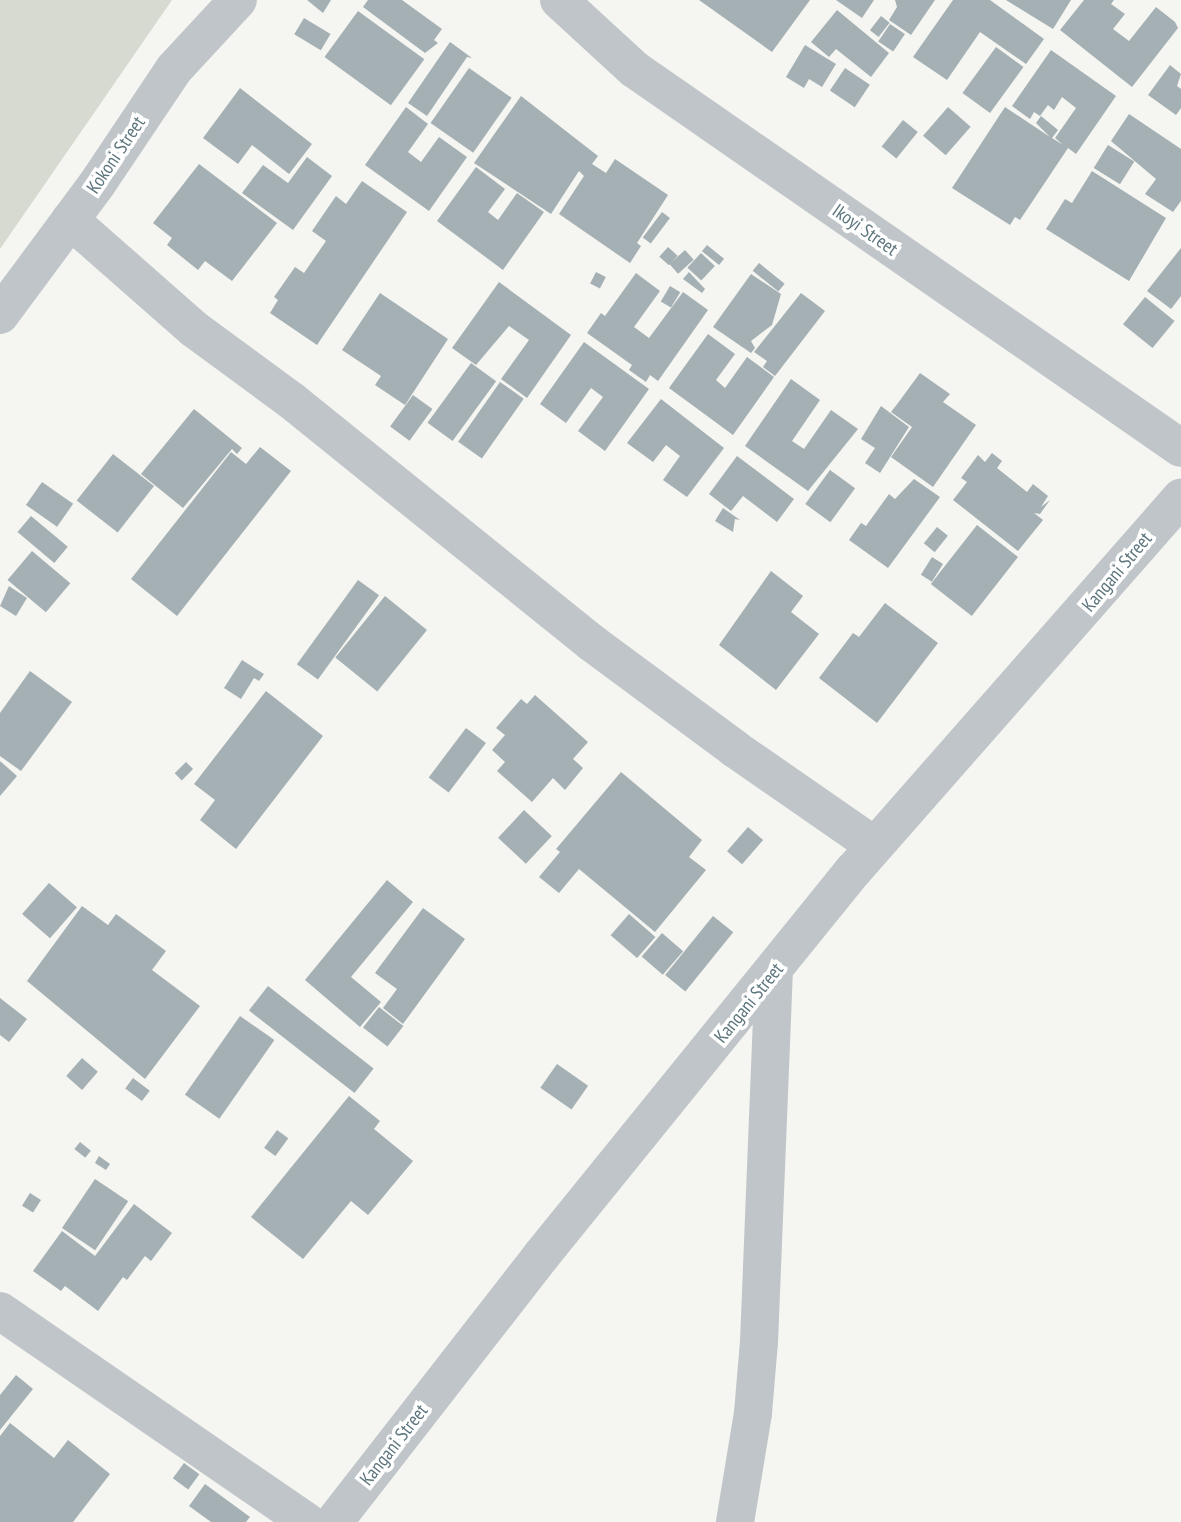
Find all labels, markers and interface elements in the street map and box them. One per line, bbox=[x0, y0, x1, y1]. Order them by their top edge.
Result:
street label: Kokoni Street bbox=[82, 112, 150, 198]
street label: Ikoyi Street bbox=[828, 199, 902, 261]
street label: Kangani Street bbox=[1077, 528, 1157, 616]
street label: Kangani Street bbox=[710, 958, 788, 1048]
street label: Kangani Street bbox=[355, 1400, 433, 1490]

